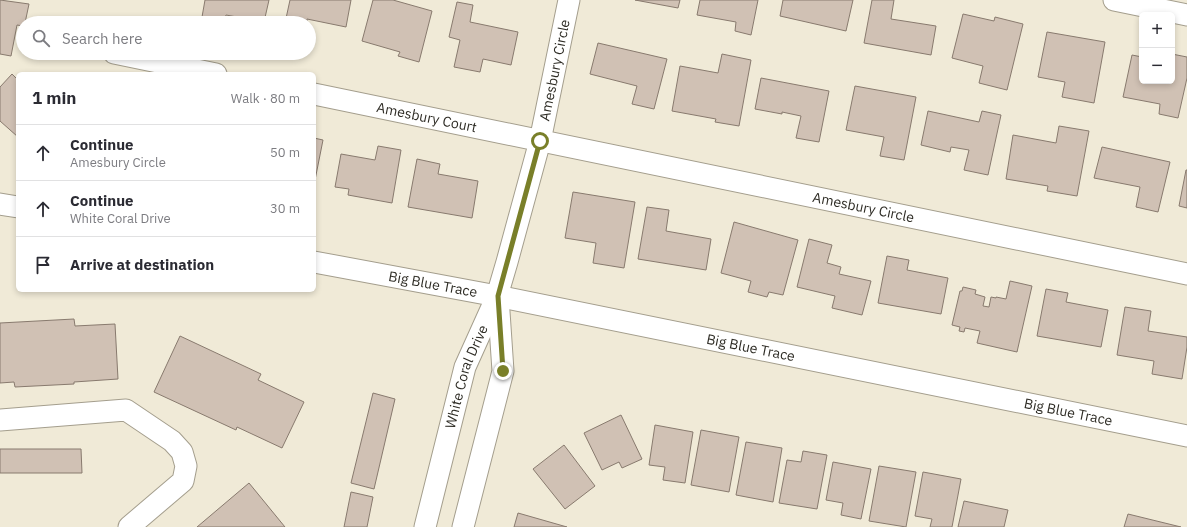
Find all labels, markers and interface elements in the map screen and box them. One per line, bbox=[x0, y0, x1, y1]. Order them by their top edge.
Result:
map controls bbox=[1139, 12, 1175, 84]
button: + bbox=[1139, 12, 1175, 48]
search box bbox=[16, 16, 316, 60]
street label: Amesbury Circle bbox=[535, 17, 574, 123]
icon: search bbox=[30, 27, 52, 49]
text: Search here bbox=[62, 29, 142, 48]
button: − bbox=[1139, 48, 1175, 84]
text: 1 min bbox=[32, 87, 76, 109]
text: Walk · 80 m bbox=[231, 90, 300, 107]
street label: Amesbury Court bbox=[375, 98, 478, 136]
route start bbox=[531, 132, 549, 150]
text: Continue bbox=[70, 135, 134, 154]
icon: ahead bbox=[32, 142, 54, 164]
text: 50 m bbox=[270, 144, 300, 161]
text: Amesbury Circle bbox=[70, 154, 166, 171]
street label: Amesbury Circle bbox=[811, 188, 916, 227]
text: Continue bbox=[70, 191, 134, 210]
icon: ahead bbox=[32, 198, 54, 220]
text: 30 m bbox=[270, 200, 300, 217]
text: White Coral Drive bbox=[70, 210, 171, 227]
icon: arrive bbox=[32, 254, 54, 276]
text: Arrive at destination bbox=[70, 255, 214, 274]
street label: Big Blue Trace bbox=[387, 267, 479, 301]
street label: White Coral Drive bbox=[441, 322, 492, 431]
street label: Big Blue Trace bbox=[705, 330, 797, 365]
route end bbox=[494, 362, 512, 380]
street label: Big Blue Trace bbox=[1022, 394, 1114, 430]

